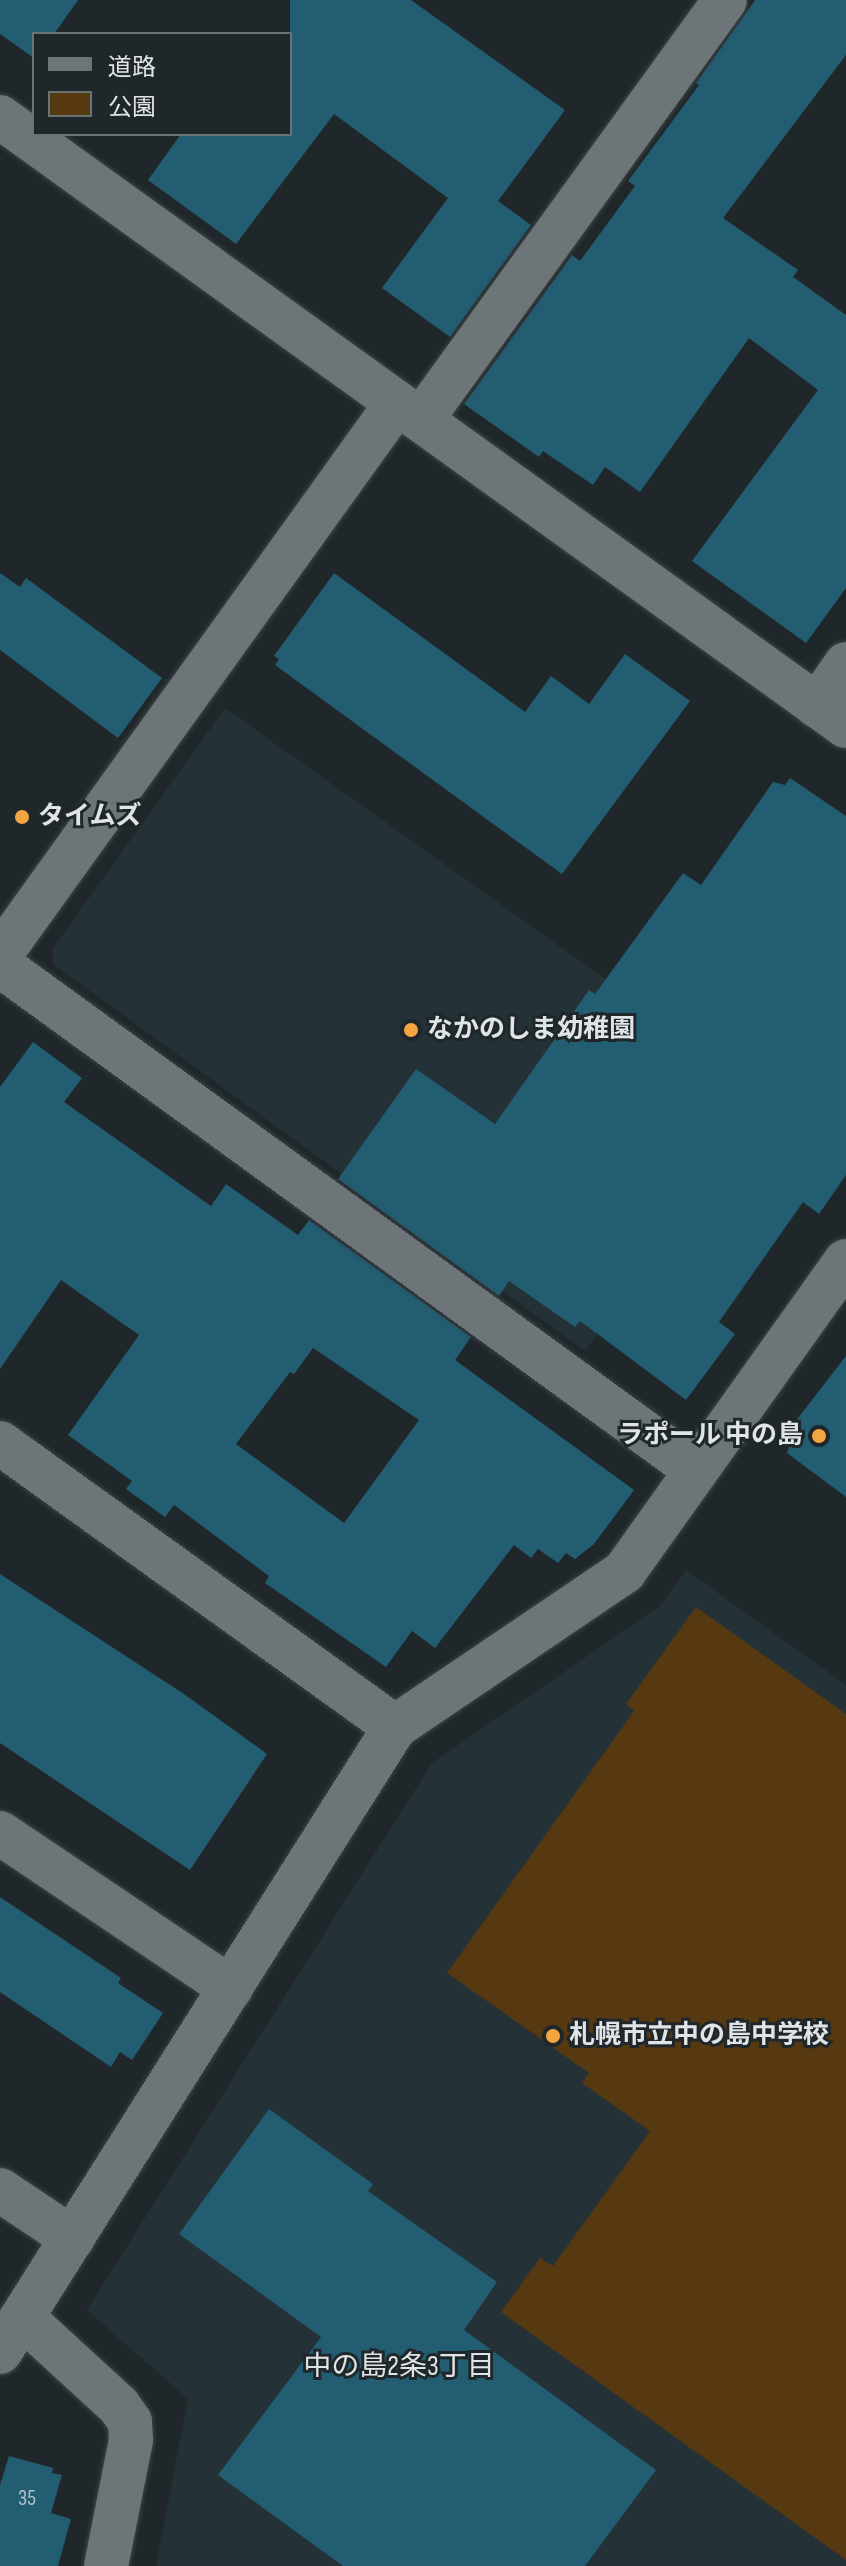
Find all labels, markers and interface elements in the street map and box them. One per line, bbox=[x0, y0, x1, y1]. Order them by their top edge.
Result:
legend bbox=[32, 32, 292, 136]
text: 道路 bbox=[108, 53, 156, 82]
text: 公園 bbox=[108, 93, 156, 122]
place label: タイムズ bbox=[38, 801, 142, 833]
marker: タイムズ bbox=[13, 808, 31, 826]
place label: なかのしま幼稚園 bbox=[427, 1014, 635, 1046]
marker: なかのしま幼稚園 bbox=[402, 1021, 420, 1039]
place label: ラポール 中の島 bbox=[617, 1420, 803, 1452]
marker: ラポール 中の島 bbox=[810, 1427, 828, 1445]
place label: 札幌市立中の島中学校 bbox=[569, 2020, 829, 2052]
marker: 札幌市立中の島中学校 bbox=[544, 2027, 562, 2045]
district label: 中の島2条3丁目 bbox=[303, 2350, 495, 2384]
house number: 35 bbox=[18, 2486, 36, 2512]

